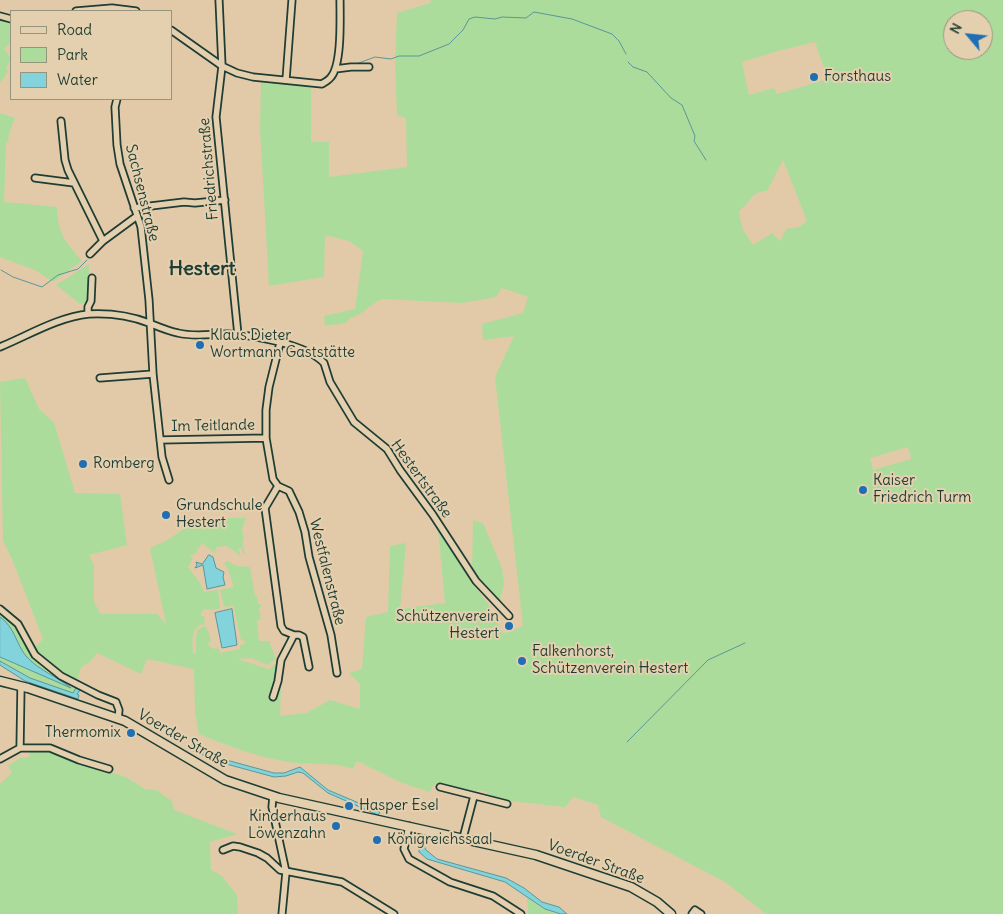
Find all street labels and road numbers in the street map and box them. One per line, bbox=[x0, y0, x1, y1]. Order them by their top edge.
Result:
street label: Friedrichstraße bbox=[196, 117, 222, 221]
street label: Sachsenstraße bbox=[121, 143, 163, 243]
street label: Im Teitlande bbox=[171, 416, 255, 436]
street label: Hestertstraße bbox=[387, 436, 455, 522]
street label: Westfalenstraße bbox=[305, 517, 349, 627]
street label: Voerder Straße bbox=[134, 706, 232, 772]
street label: Voerder Straße bbox=[545, 836, 647, 888]

